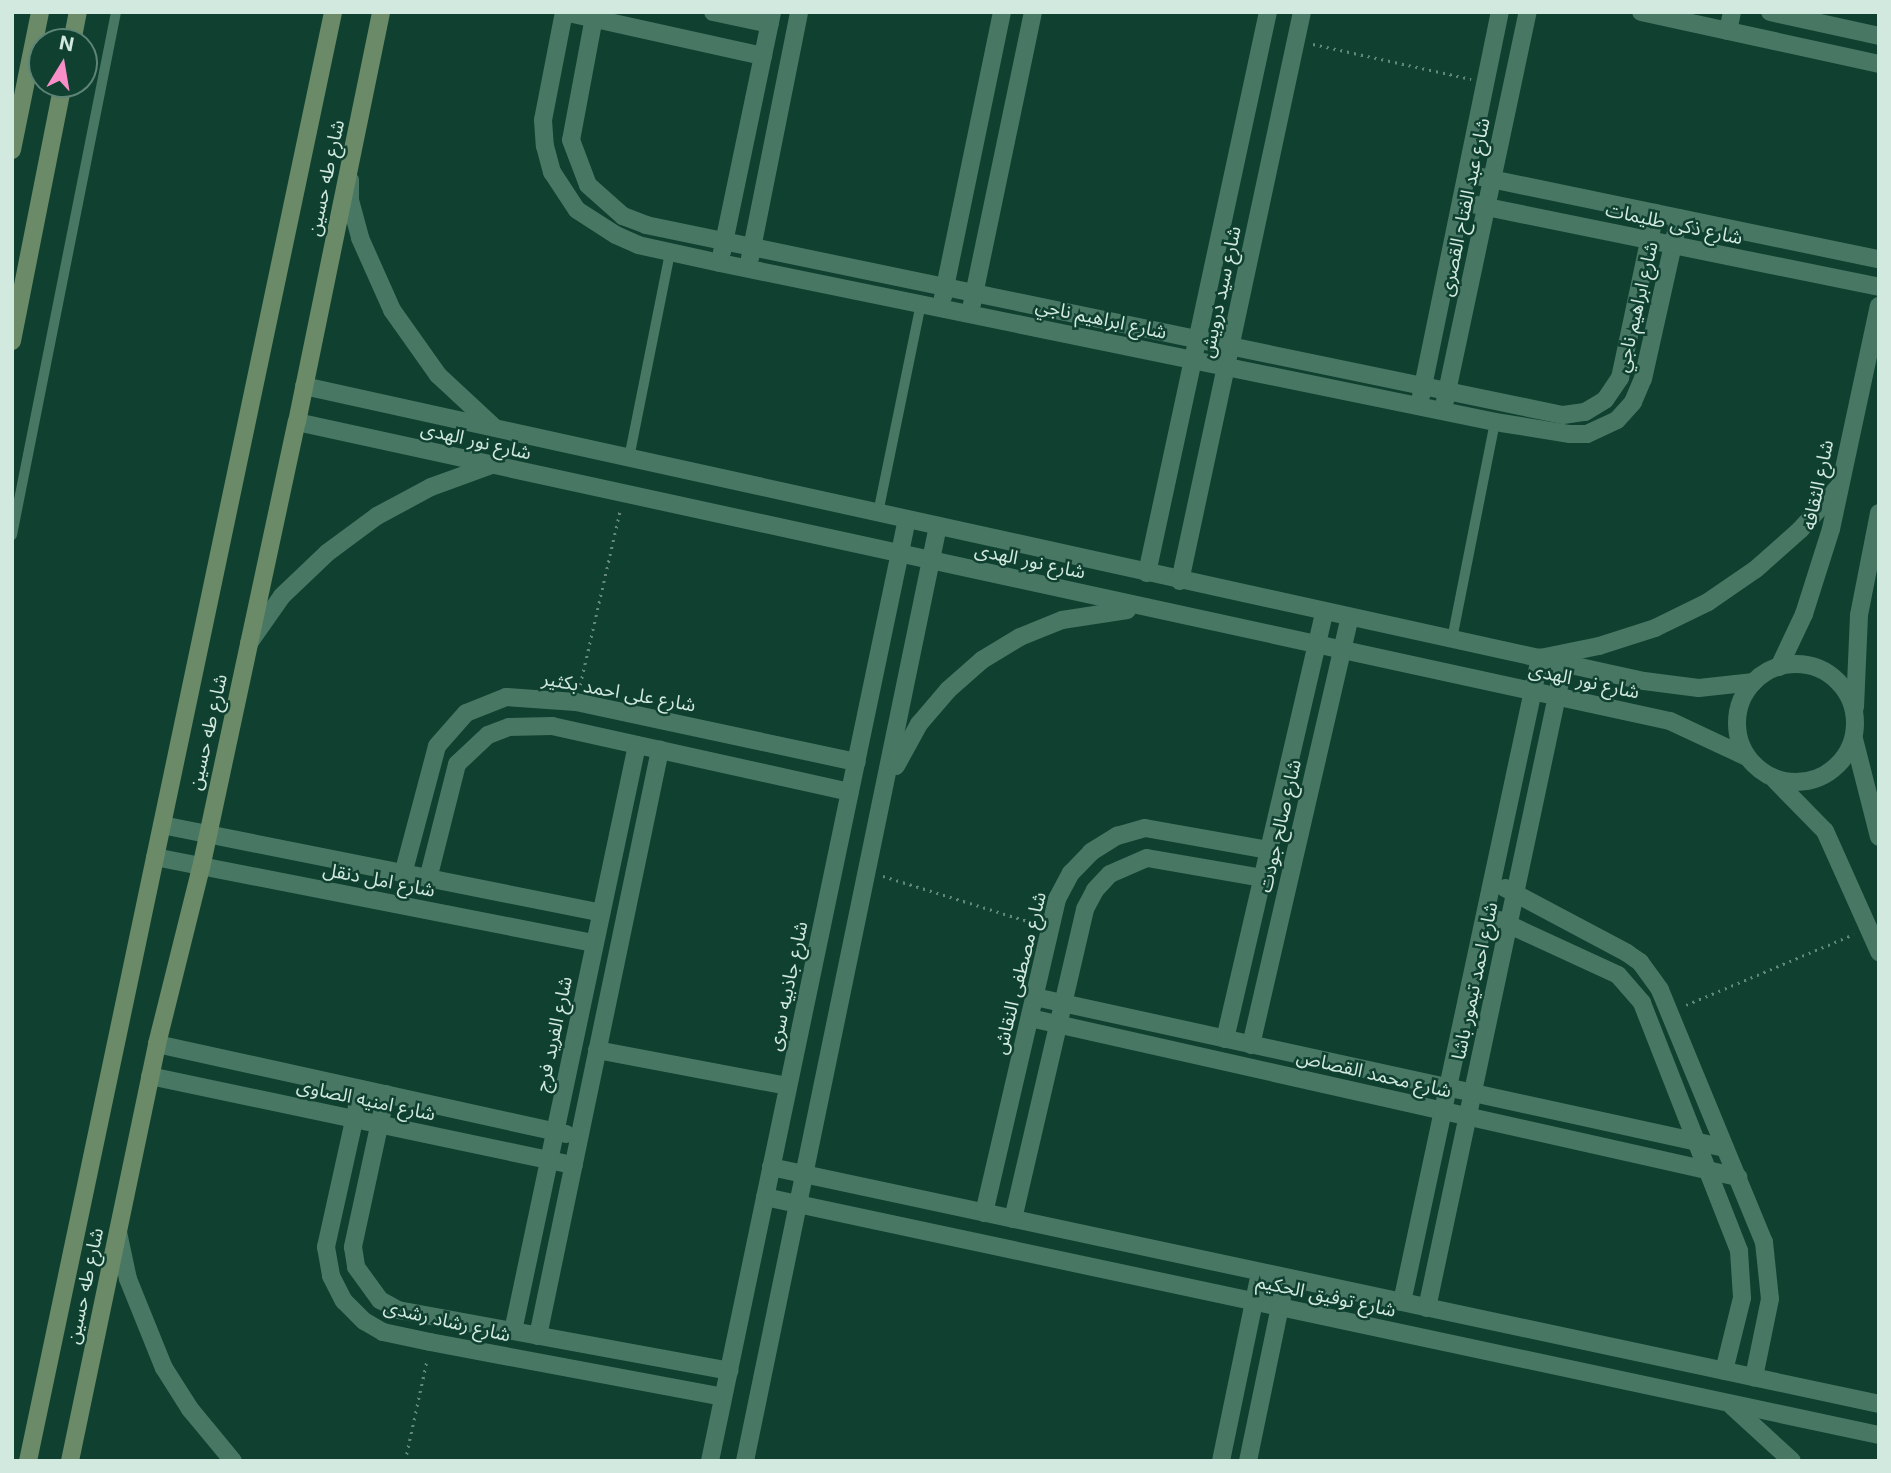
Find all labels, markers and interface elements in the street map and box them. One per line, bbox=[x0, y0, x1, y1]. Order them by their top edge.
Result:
north arrow bbox=[28, 28, 98, 98]
text: N bbox=[57, 31, 76, 57]
street label: شارع عبد الفتاح القصرى bbox=[1435, 116, 1495, 298]
street label: شارع طه حسين bbox=[303, 118, 349, 238]
street label: شارع ذكى طليمات bbox=[1603, 198, 1745, 250]
street label: شارع سيد درويش bbox=[1196, 224, 1246, 360]
street label: شارع ابراهيم ناجي bbox=[1611, 239, 1663, 375]
street label: شارع ابراهيم ناجي bbox=[1033, 294, 1169, 344]
street label: شارع نور الهدى bbox=[419, 417, 533, 465]
street label: شارع الثقافه bbox=[1797, 438, 1839, 532]
street label: شارع نور الهدى bbox=[973, 538, 1087, 584]
street label: شارع نور الهدى bbox=[1527, 658, 1641, 704]
street label: شارع على احمد بكثير bbox=[540, 667, 698, 717]
street label: شارع طه حسين bbox=[184, 672, 232, 792]
street label: شارع صالح جودت bbox=[1254, 757, 1306, 895]
street label: شارع امل دنقل bbox=[321, 858, 437, 902]
street label: شارع مصطفى النقاش bbox=[989, 889, 1051, 1057]
street label: شارع احمد تيمور باشا bbox=[1447, 900, 1503, 1062]
street label: شارع جاذبيه سرى bbox=[763, 919, 813, 1053]
street label: شارع الفريد فرج bbox=[531, 974, 577, 1094]
street label: شارع محمد القصاص bbox=[1294, 1045, 1454, 1103]
street label: شارع امنيه الصاوى bbox=[295, 1074, 437, 1126]
street label: شارع طه حسين bbox=[62, 1226, 108, 1346]
street label: شارع توفيق الحكيم bbox=[1254, 1270, 1398, 1322]
street label: شارع رشاد رشدى bbox=[381, 1295, 513, 1347]

